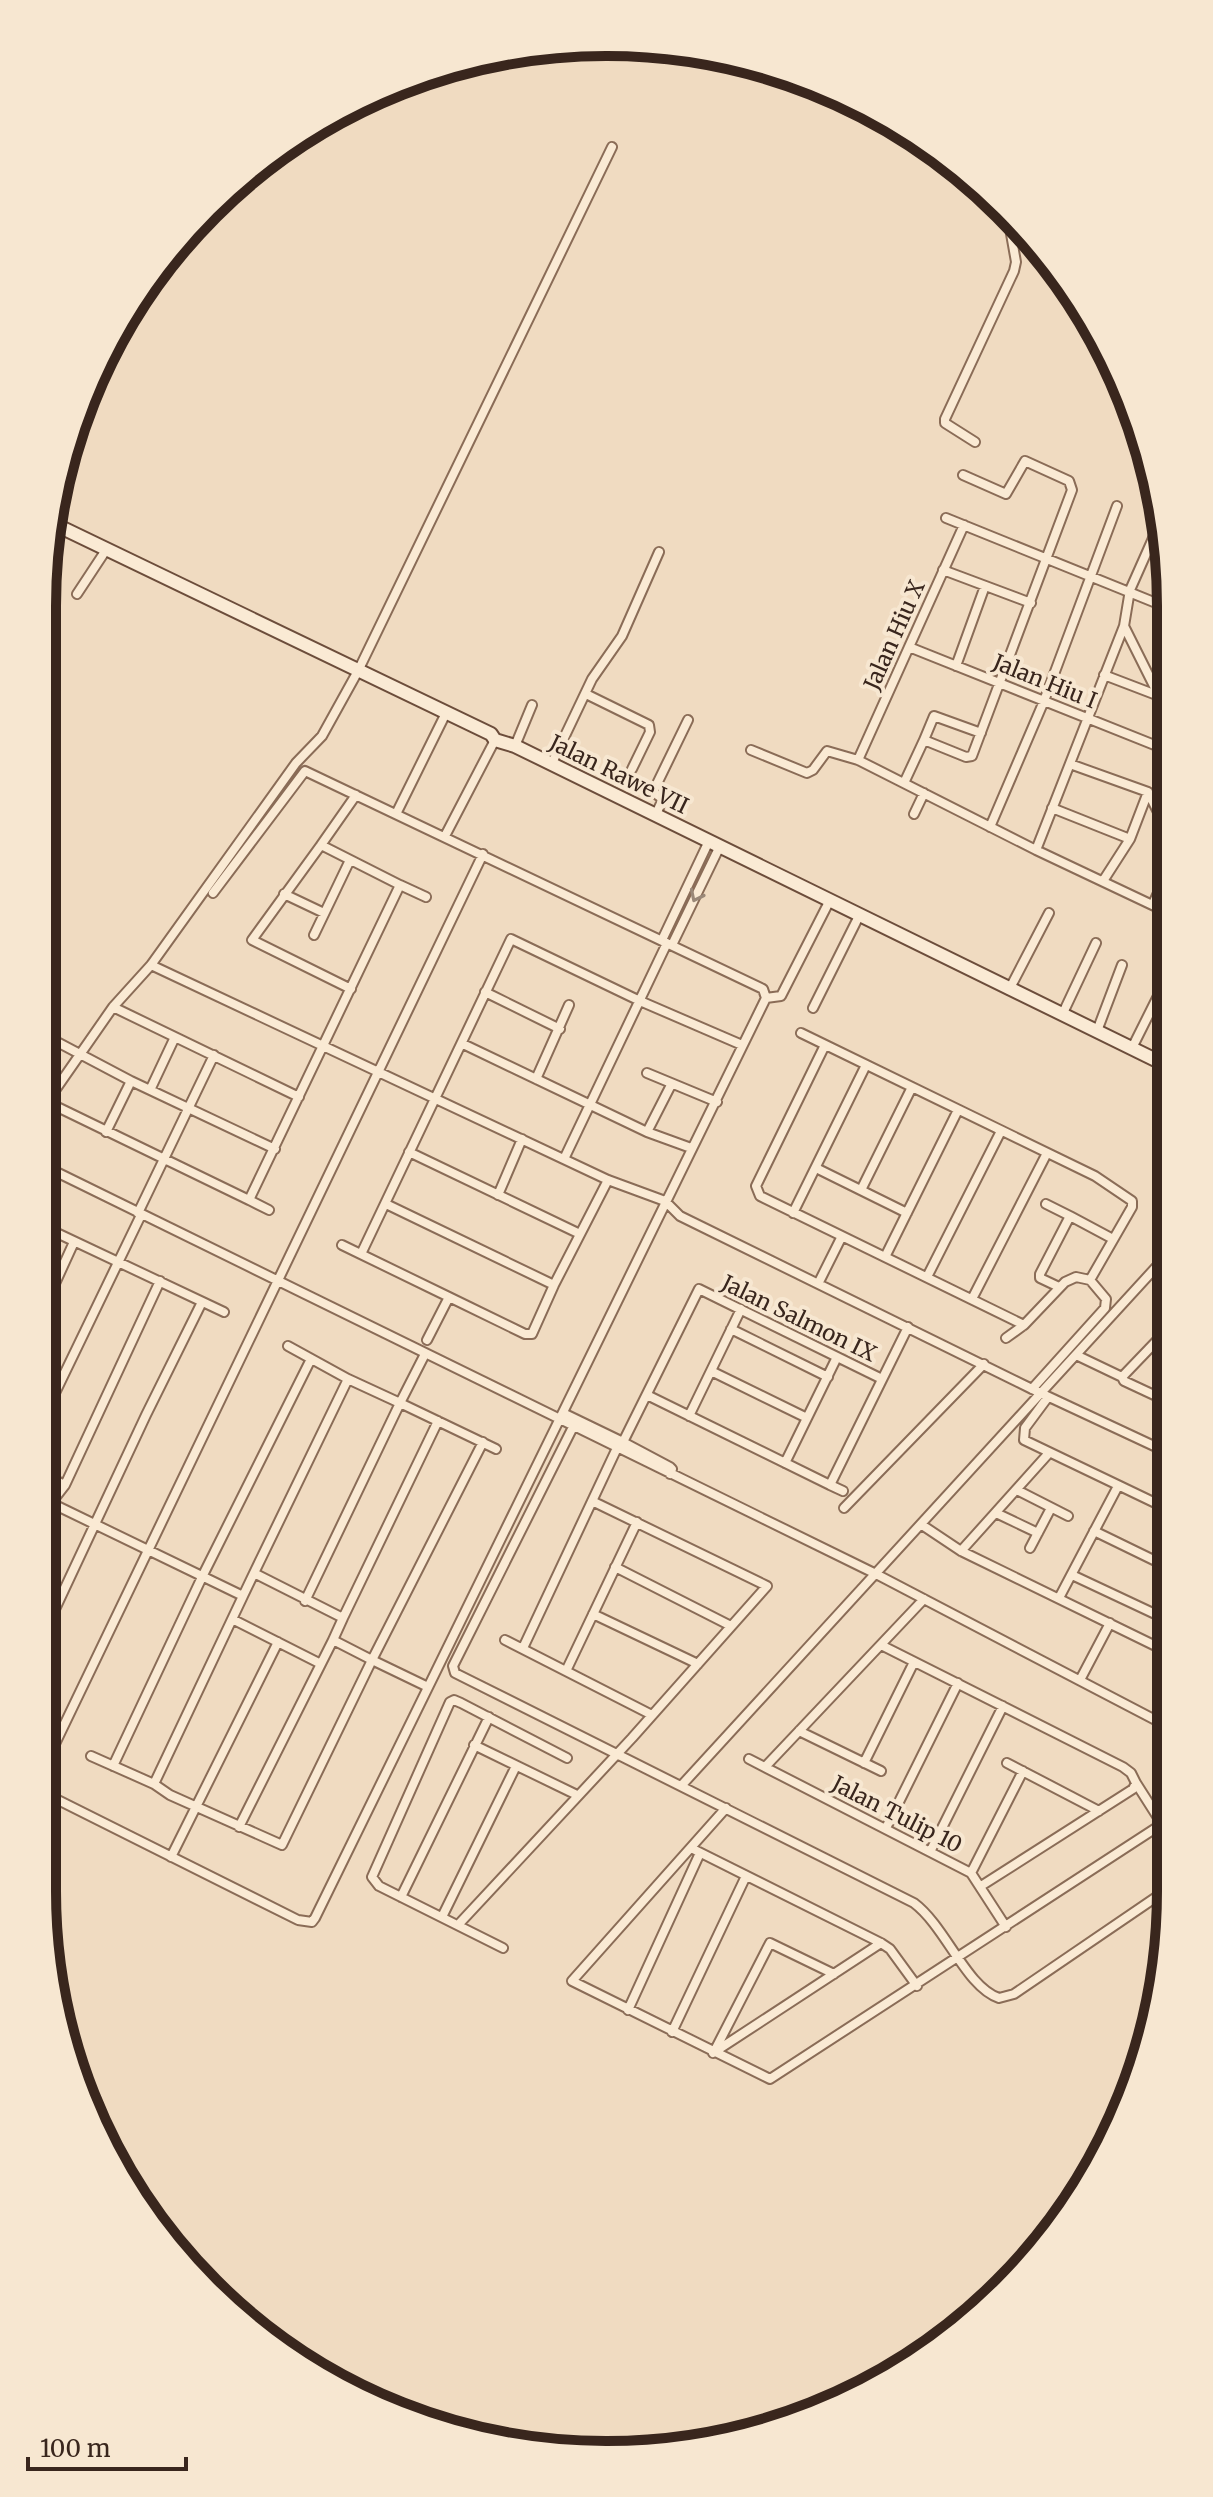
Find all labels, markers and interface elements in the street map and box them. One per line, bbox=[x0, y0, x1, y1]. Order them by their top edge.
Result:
street label: Jalan Hiu X bbox=[857, 576, 931, 695]
street label: Jalan Hiu I bbox=[988, 647, 1101, 714]
street label: Jalan Rawe VII bbox=[544, 728, 693, 820]
one-way arrow bbox=[690, 887, 706, 902]
street label: Jalan Salmon IX bbox=[716, 1268, 881, 1368]
street label: Jalan Tulip 10 bbox=[826, 1769, 967, 1859]
scale bar bbox=[28, 2421, 186, 2471]
text: 100 m bbox=[40, 2433, 111, 2464]

